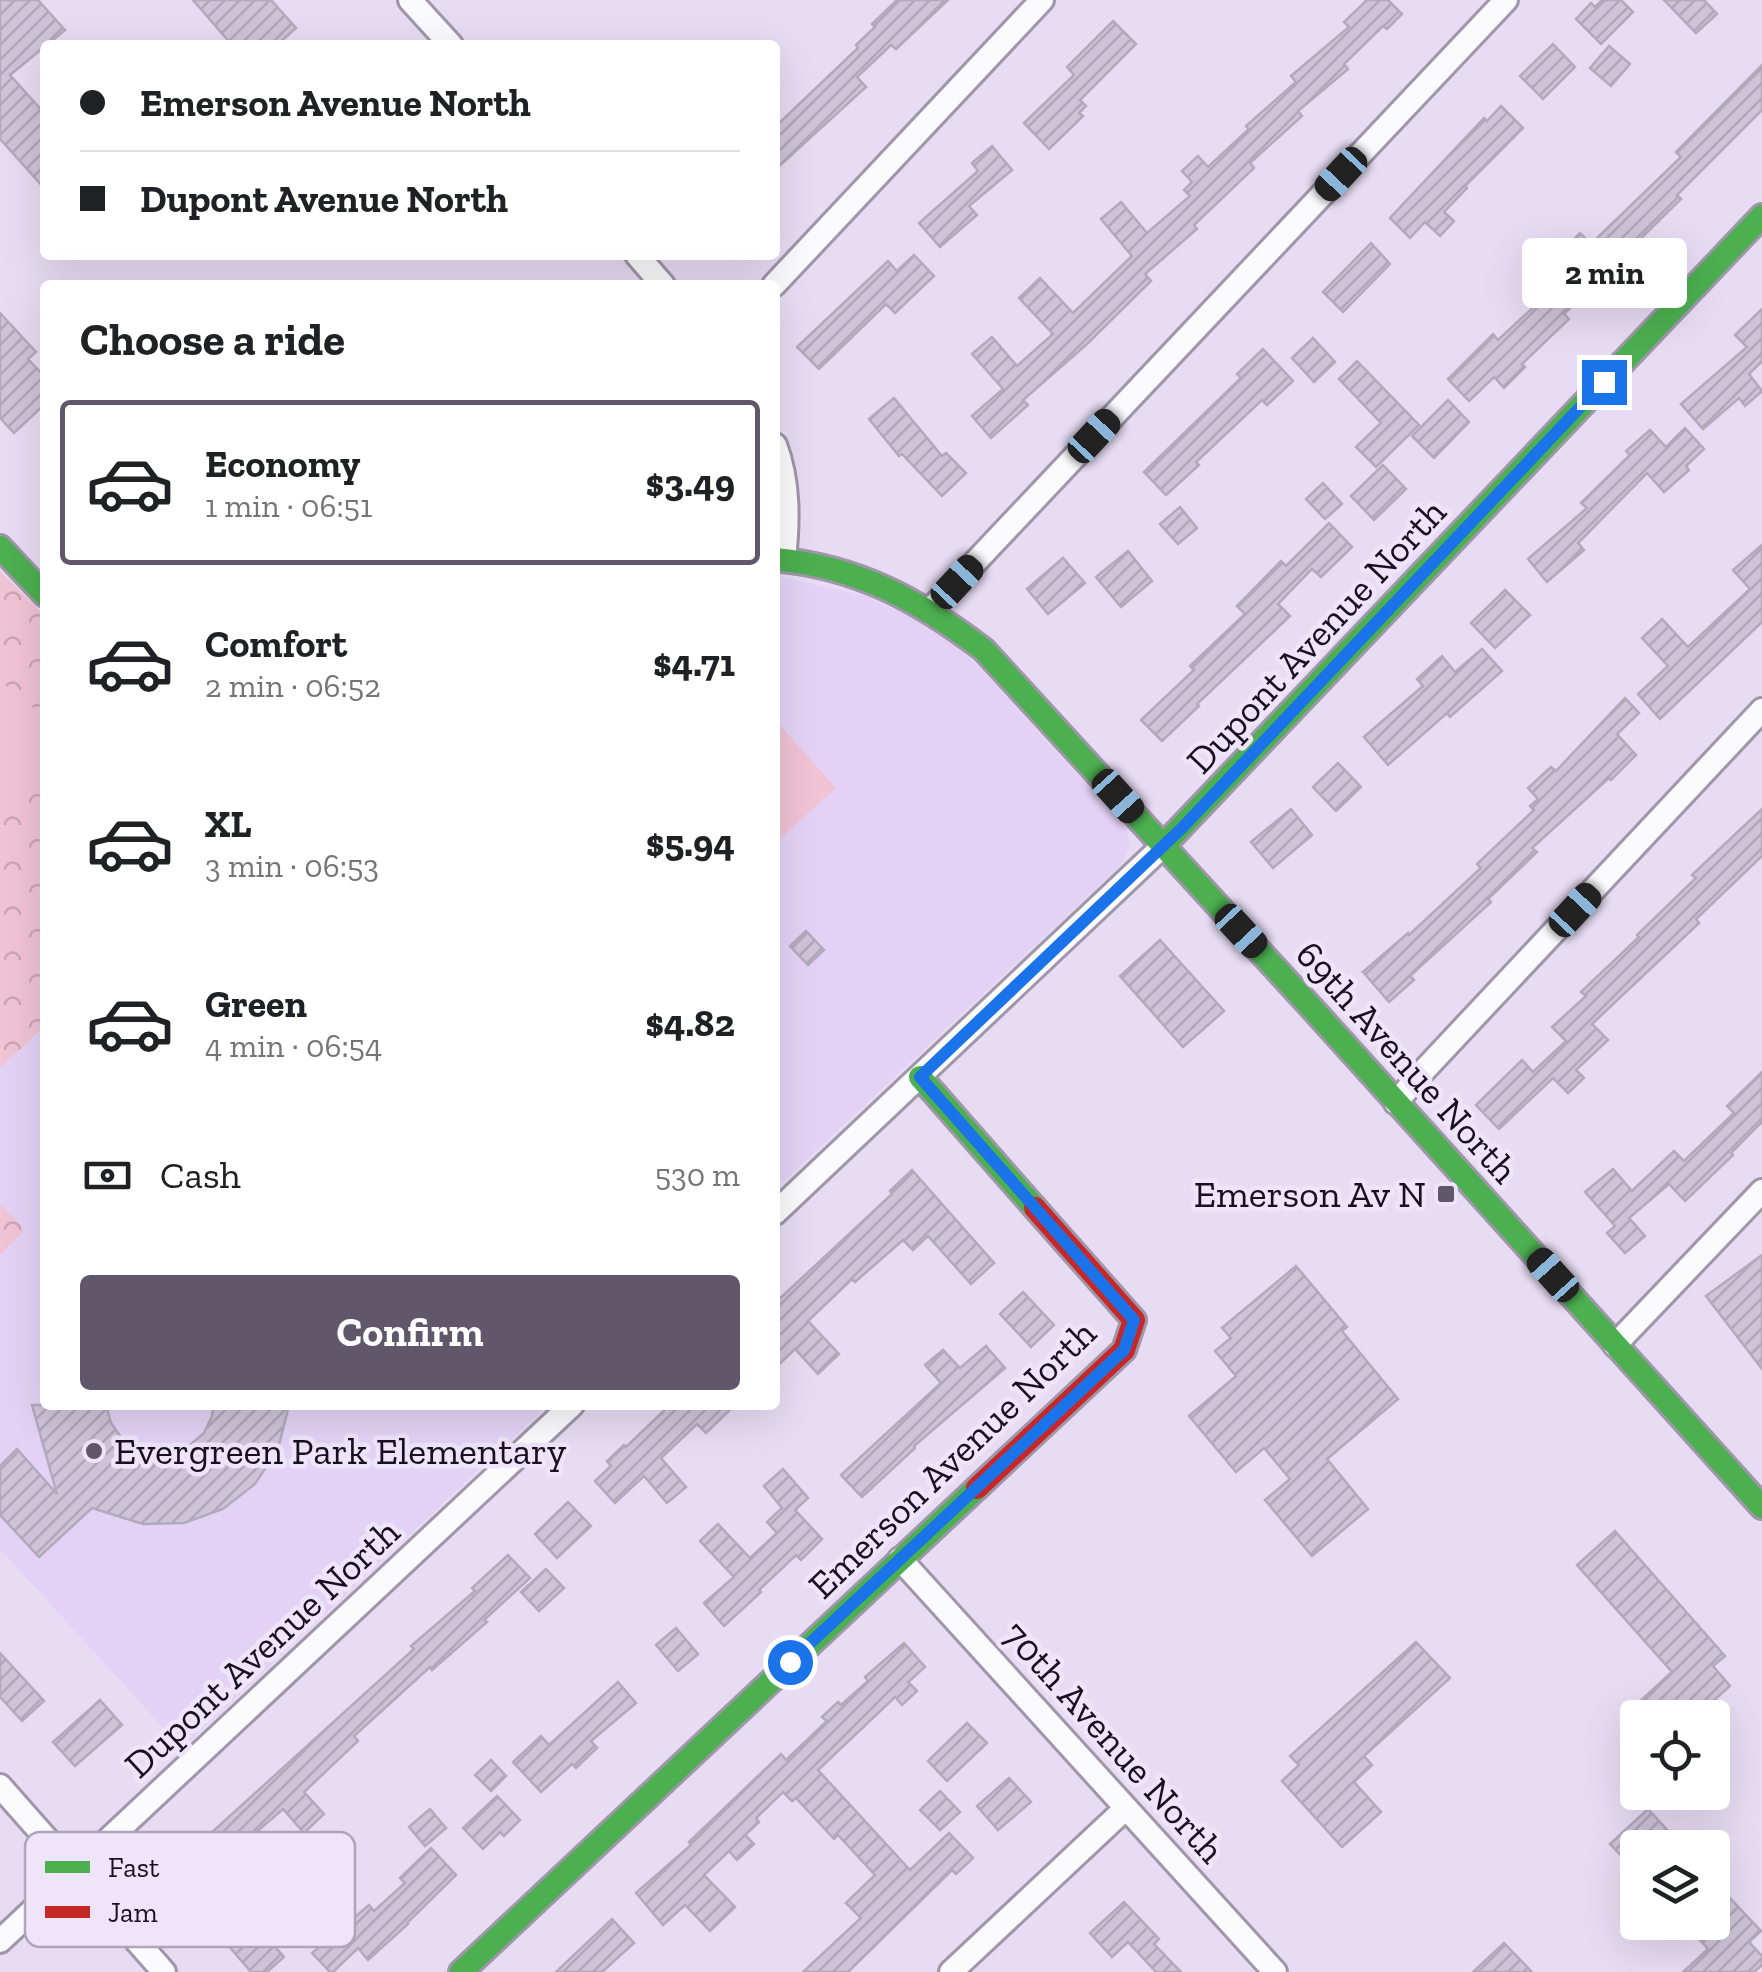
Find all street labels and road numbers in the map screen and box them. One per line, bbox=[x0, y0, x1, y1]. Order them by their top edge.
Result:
street label: Dupont Avenue North bbox=[1177, 489, 1455, 783]
street label: 69th Avenue North bbox=[1286, 931, 1528, 1193]
street label: Emerson Avenue North bbox=[799, 1310, 1105, 1608]
street label: Dupont Avenue North bbox=[115, 1509, 409, 1787]
street label: 70th Avenue North bbox=[993, 1612, 1235, 1872]

